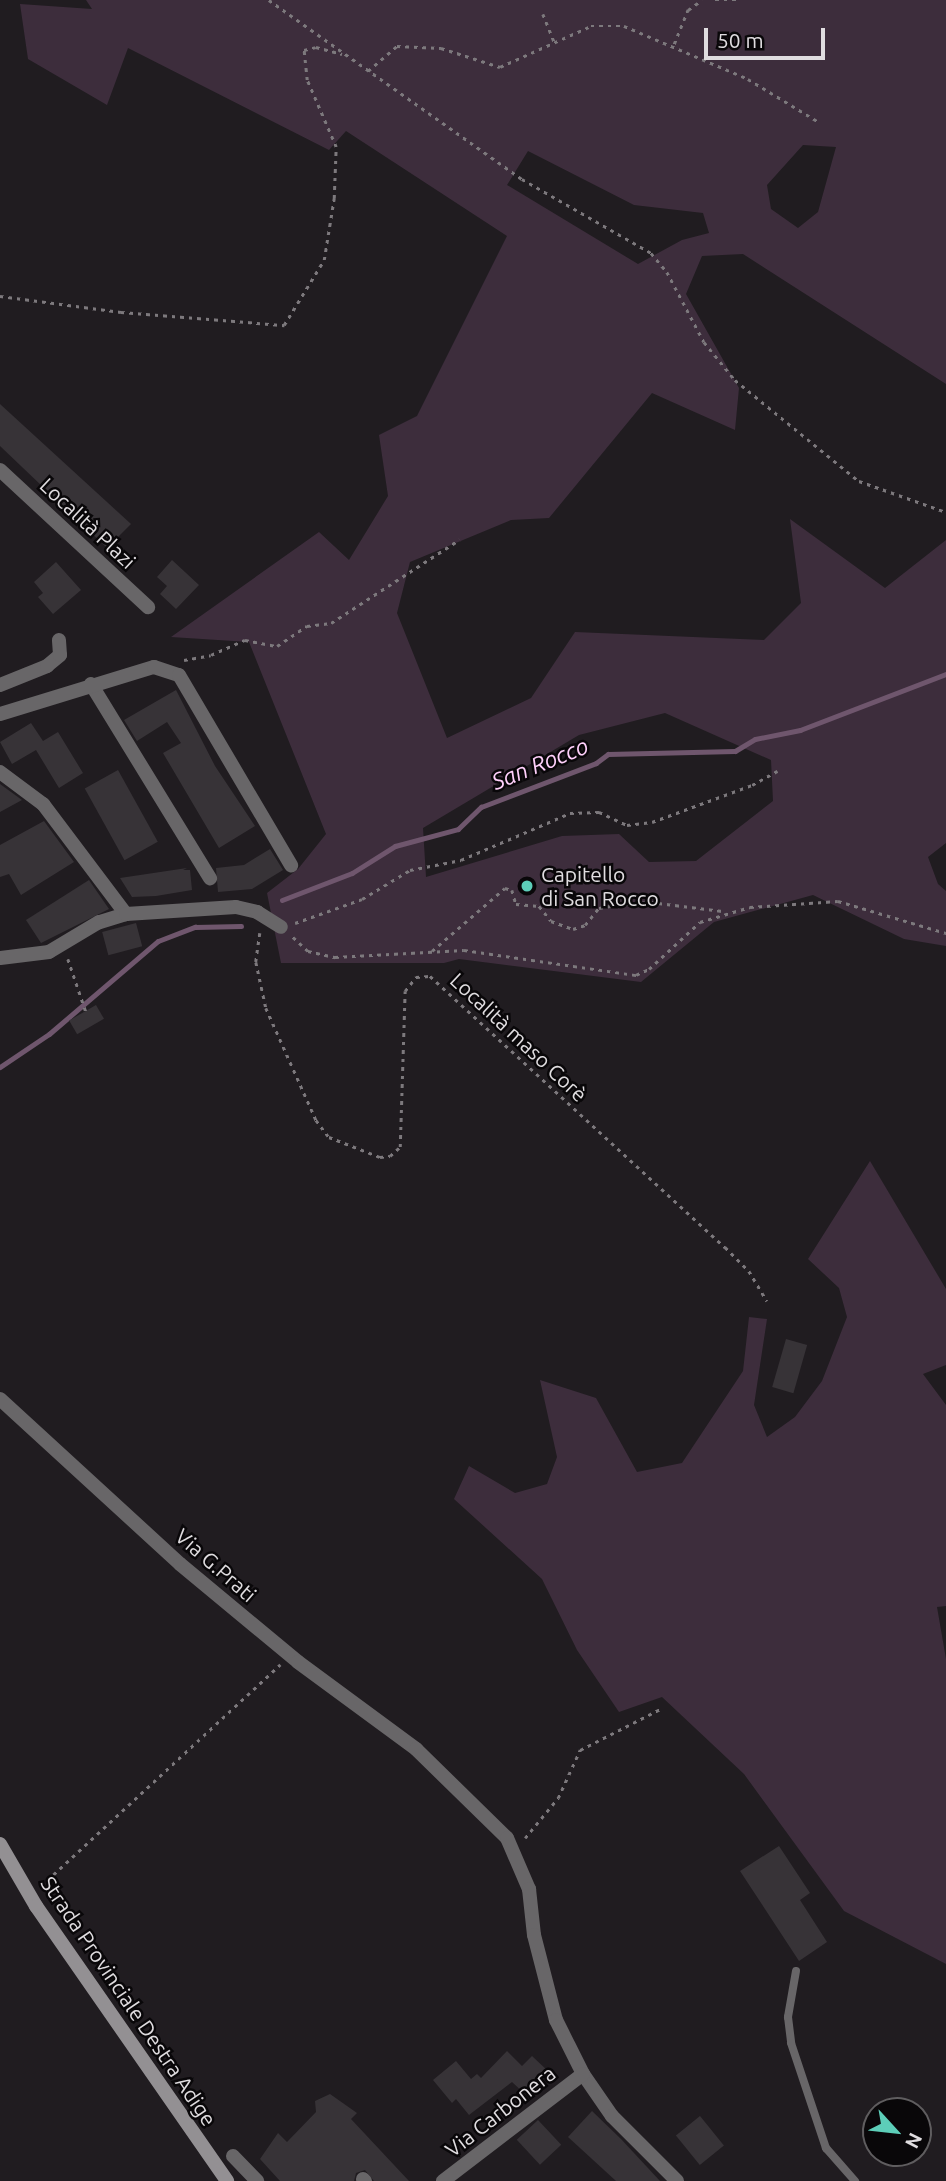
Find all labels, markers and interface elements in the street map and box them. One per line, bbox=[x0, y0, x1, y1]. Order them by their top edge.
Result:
scale bar bbox=[708, 14, 829, 58]
text: 50 m bbox=[717, 28, 764, 52]
street label: Località Plazi bbox=[35, 472, 141, 574]
water label: San Rocco bbox=[488, 732, 592, 796]
place label: Capitello di San Rocco bbox=[541, 861, 659, 911]
marker: Capitello di San Rocco bbox=[519, 878, 535, 894]
street label: Località maso Corè bbox=[445, 967, 593, 1107]
street label: Via G.Prati bbox=[170, 1523, 262, 1607]
street label: Strada Provinciale Destra Adige bbox=[36, 1871, 222, 2131]
street label: Via Carbonera bbox=[440, 2060, 560, 2162]
north arrow bbox=[862, 2097, 932, 2167]
text: N bbox=[901, 2129, 927, 2152]

